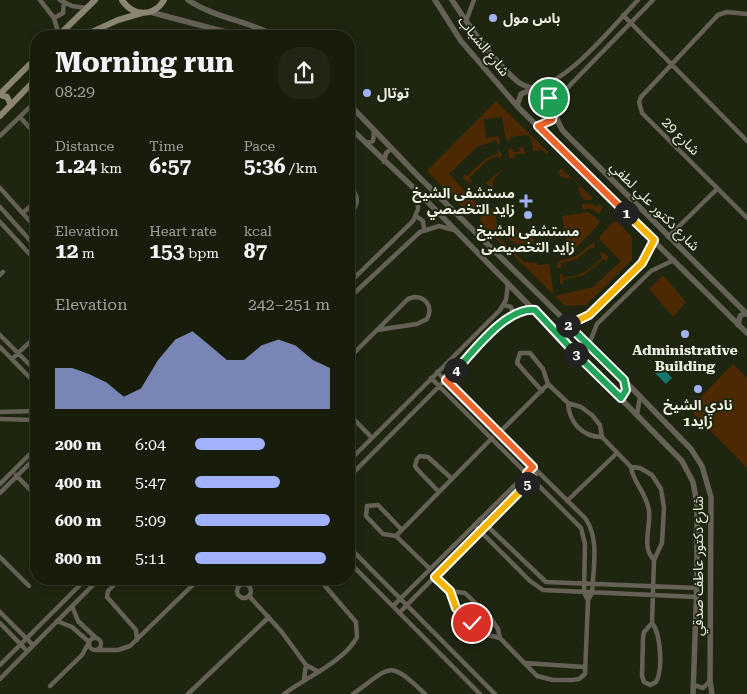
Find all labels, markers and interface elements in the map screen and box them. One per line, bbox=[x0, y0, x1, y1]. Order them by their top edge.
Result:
place label: باس مول bbox=[503, 10, 560, 27]
marker: باس مول bbox=[487, 12, 499, 24]
street label: شارع الشباب bbox=[453, 13, 513, 81]
text: Morning run bbox=[55, 46, 234, 79]
button: share bbox=[278, 47, 330, 99]
pin bbox=[528, 77, 570, 119]
text: 08:29 bbox=[55, 82, 95, 101]
icon: arrive bbox=[535, 84, 563, 112]
place label: توتال bbox=[377, 85, 409, 102]
marker: توتال bbox=[361, 87, 373, 99]
street label: شارع 29 bbox=[657, 114, 703, 160]
text: Distance bbox=[55, 138, 114, 154]
text: Time bbox=[149, 138, 184, 154]
text: Pace bbox=[244, 138, 275, 154]
text: 1.24 bbox=[55, 154, 97, 178]
text: 6:57 bbox=[149, 154, 191, 178]
text: 5:36 bbox=[244, 154, 286, 178]
street label: شارع دكتور علي لطفي bbox=[605, 158, 703, 256]
text: km bbox=[97, 160, 122, 176]
text: /km bbox=[286, 160, 317, 176]
place label: مستشفى الشيخ زايد التخصصي bbox=[412, 185, 515, 220]
marker: مستشفى الشيخ زايد التخصصي bbox=[519, 194, 533, 208]
pin: 1 bbox=[614, 200, 638, 226]
text: 1 bbox=[623, 205, 630, 221]
marker: مستشفى الشيخ زايد التخصيصى bbox=[522, 209, 534, 221]
text: Elevation bbox=[55, 223, 118, 239]
text: Heart rate bbox=[149, 223, 217, 239]
text: kcal bbox=[244, 223, 272, 239]
place label: مستشفى الشيخ زايد التخصيصى bbox=[477, 223, 579, 256]
text: 12 bbox=[55, 239, 79, 263]
text: 153 bbox=[149, 239, 185, 263]
text: 87 bbox=[244, 239, 267, 263]
text: m bbox=[79, 245, 95, 261]
text: bpm bbox=[185, 245, 219, 261]
text: Elevation bbox=[55, 295, 128, 314]
text: 242–251 m bbox=[248, 295, 330, 314]
pin: 2 bbox=[556, 312, 580, 338]
text: 2 bbox=[565, 317, 572, 333]
marker: Administrative Building bbox=[679, 328, 691, 340]
pin: 3 bbox=[564, 342, 588, 366]
place label: Administrative Building bbox=[632, 342, 738, 374]
text: 3 bbox=[573, 346, 580, 362]
pin: 4 bbox=[444, 358, 468, 382]
text: 4 bbox=[453, 362, 460, 378]
marker: نادي الشيخ زايد1 bbox=[692, 383, 704, 395]
place label: نادي الشيخ زايد1 bbox=[663, 397, 733, 430]
text: 200 m bbox=[55, 435, 101, 454]
text: 6:04 bbox=[135, 435, 166, 454]
pin: 5 bbox=[514, 472, 540, 496]
text: 400 m bbox=[55, 473, 101, 492]
text: 5:47 bbox=[135, 473, 166, 492]
text: 5 bbox=[524, 476, 531, 492]
street label: شارع دكتور عاطف صدقي bbox=[690, 496, 709, 636]
text: 600 m bbox=[55, 511, 101, 530]
text: 5:09 bbox=[135, 511, 166, 530]
text: 800 m bbox=[55, 549, 101, 568]
text: 5:11 bbox=[135, 549, 166, 568]
pin bbox=[451, 602, 493, 644]
icon: check bbox=[458, 609, 486, 637]

